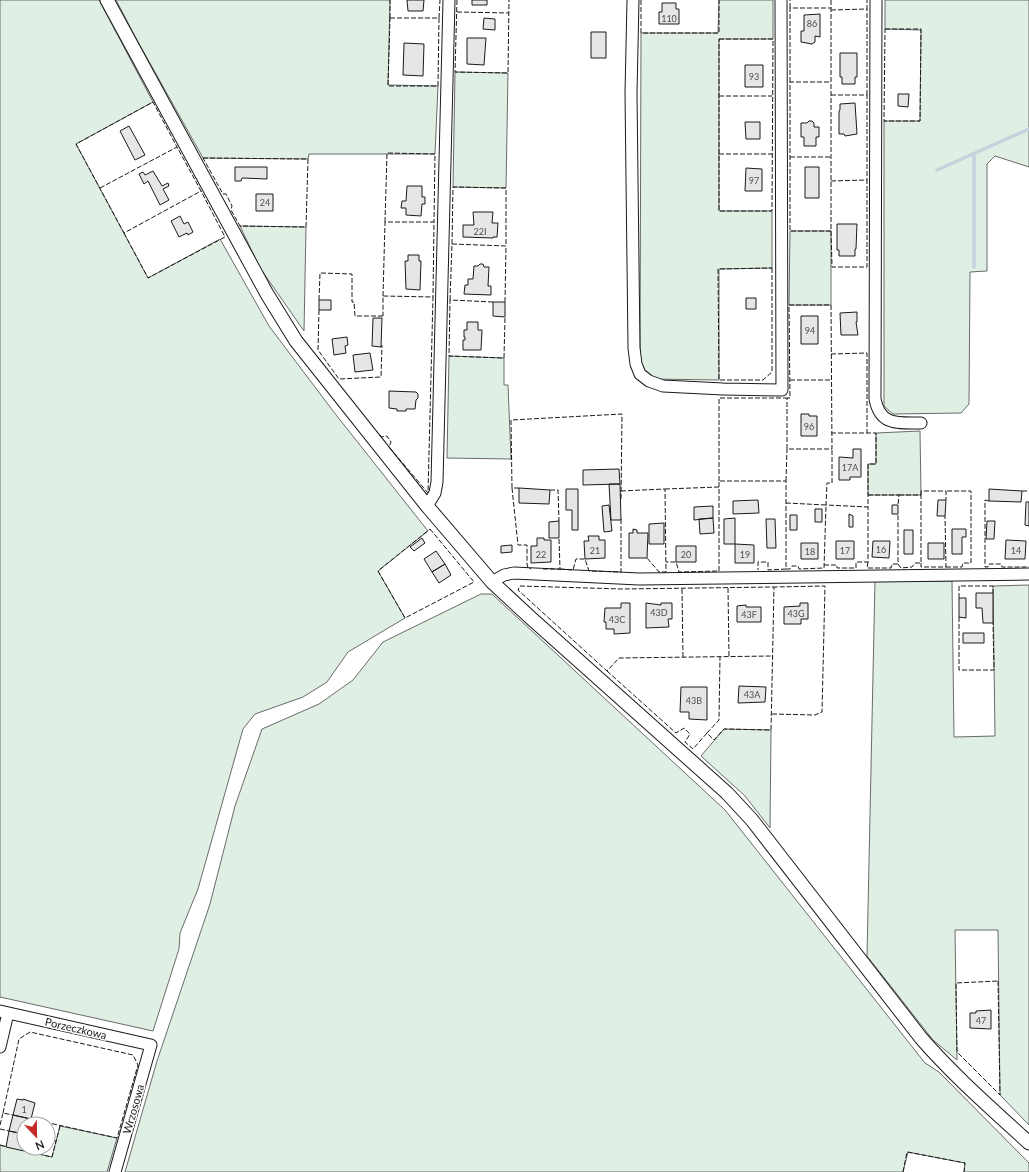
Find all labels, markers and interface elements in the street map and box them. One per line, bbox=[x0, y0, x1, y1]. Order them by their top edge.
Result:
house number: 110 bbox=[661, 13, 677, 24]
house number: 86 bbox=[807, 18, 817, 29]
house number: 93 bbox=[749, 71, 759, 82]
house number: 97 bbox=[749, 175, 759, 186]
house number: 24 bbox=[260, 197, 270, 208]
house number: 22I bbox=[474, 226, 486, 237]
house number: 94 bbox=[805, 325, 815, 336]
house number: 96 bbox=[804, 421, 814, 432]
house number: 17A bbox=[842, 462, 859, 473]
house number: 16 bbox=[876, 544, 886, 555]
house number: 21 bbox=[590, 545, 600, 556]
house number: 17 bbox=[840, 545, 850, 556]
house number: 14 bbox=[1011, 545, 1021, 556]
house number: 18 bbox=[805, 546, 815, 557]
house number: 22 bbox=[536, 549, 546, 560]
house number: 20 bbox=[681, 549, 691, 560]
house number: 19 bbox=[740, 549, 750, 560]
house number: 43D bbox=[650, 607, 668, 618]
house number: 43G bbox=[787, 608, 805, 619]
house number: 43F bbox=[741, 609, 757, 620]
house number: 43C bbox=[609, 614, 625, 625]
house number: 43A bbox=[744, 689, 761, 700]
house number: 43B bbox=[686, 695, 702, 706]
street label: Porzeczkowa bbox=[44, 1015, 108, 1041]
house number: 47 bbox=[976, 1015, 986, 1026]
street label: Wrzosowa bbox=[120, 1083, 146, 1135]
house number: 1 bbox=[21, 1104, 27, 1115]
north arrow bbox=[16, 1116, 56, 1156]
text: N bbox=[34, 1138, 46, 1153]

